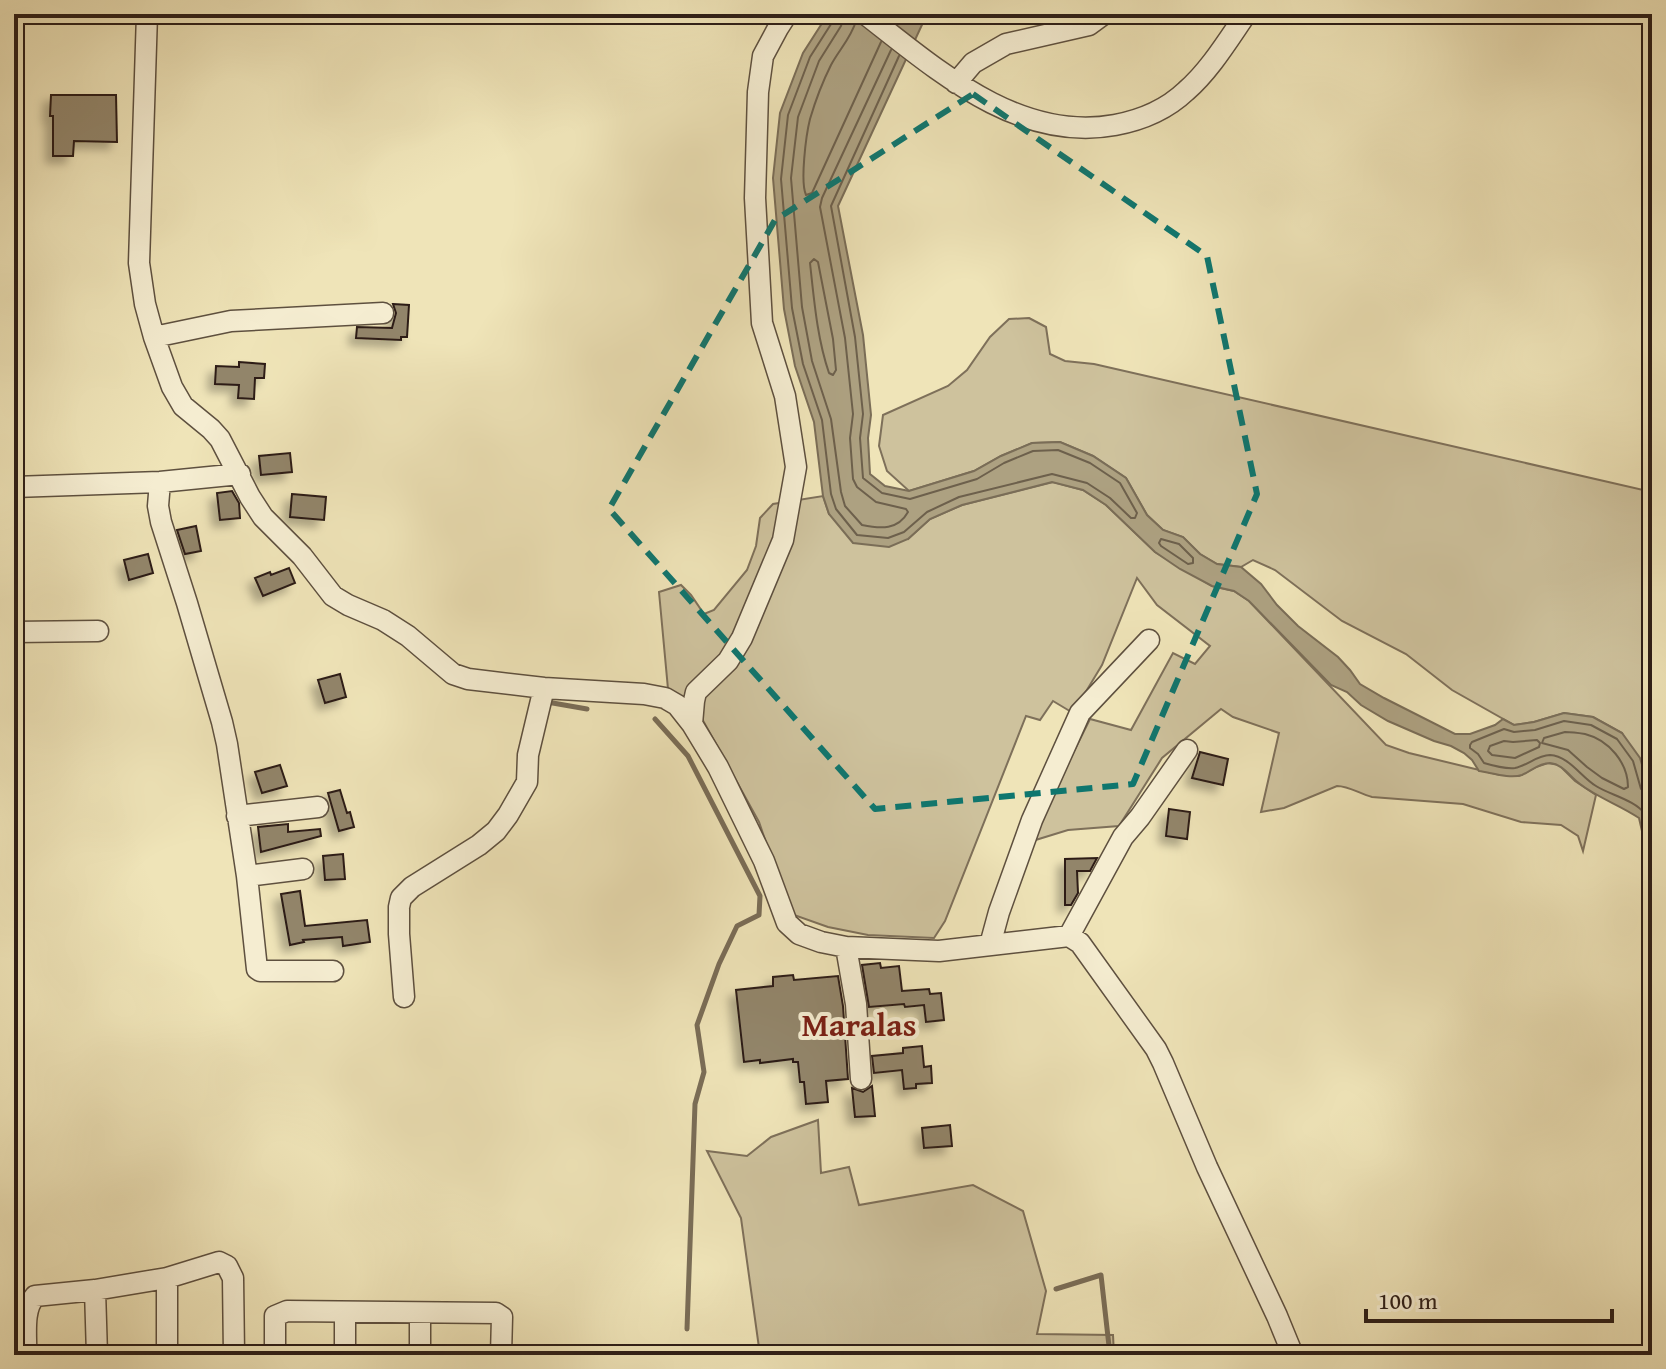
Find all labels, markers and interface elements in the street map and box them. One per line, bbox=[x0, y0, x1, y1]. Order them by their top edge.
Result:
district label: Maralas bbox=[802, 1001, 916, 1048]
scale bar bbox=[1366, 1273, 1612, 1323]
text: 100 m bbox=[1378, 1283, 1438, 1318]

